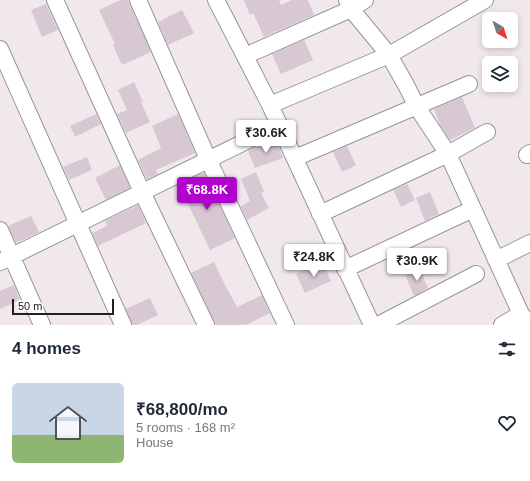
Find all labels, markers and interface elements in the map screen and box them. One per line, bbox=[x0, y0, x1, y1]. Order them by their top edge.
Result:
north arrow bbox=[482, 12, 518, 48]
map controls bbox=[482, 12, 518, 92]
button: layers bbox=[482, 56, 518, 92]
pin: ₹30.6K bbox=[233, 120, 299, 154]
text: ₹30.6K bbox=[245, 125, 287, 140]
pin: ₹68.8K bbox=[174, 177, 240, 211]
text: ₹68.8K bbox=[186, 182, 228, 197]
pin: ₹24.8K bbox=[281, 244, 347, 278]
pin: ₹30.9K bbox=[384, 248, 450, 282]
text: ₹24.8K bbox=[293, 249, 335, 264]
text: ₹30.9K bbox=[396, 253, 438, 268]
scale bar bbox=[12, 297, 114, 316]
text: 50 m bbox=[18, 300, 42, 312]
icon: filters bbox=[496, 338, 518, 360]
text: 4 homes bbox=[12, 339, 81, 358]
icon: home bbox=[44, 399, 92, 447]
text: ₹68,800/mo bbox=[136, 400, 228, 419]
icon: heart bbox=[496, 412, 518, 434]
text: 5 rooms · 168 m² bbox=[136, 420, 235, 435]
text: House bbox=[136, 435, 174, 450]

